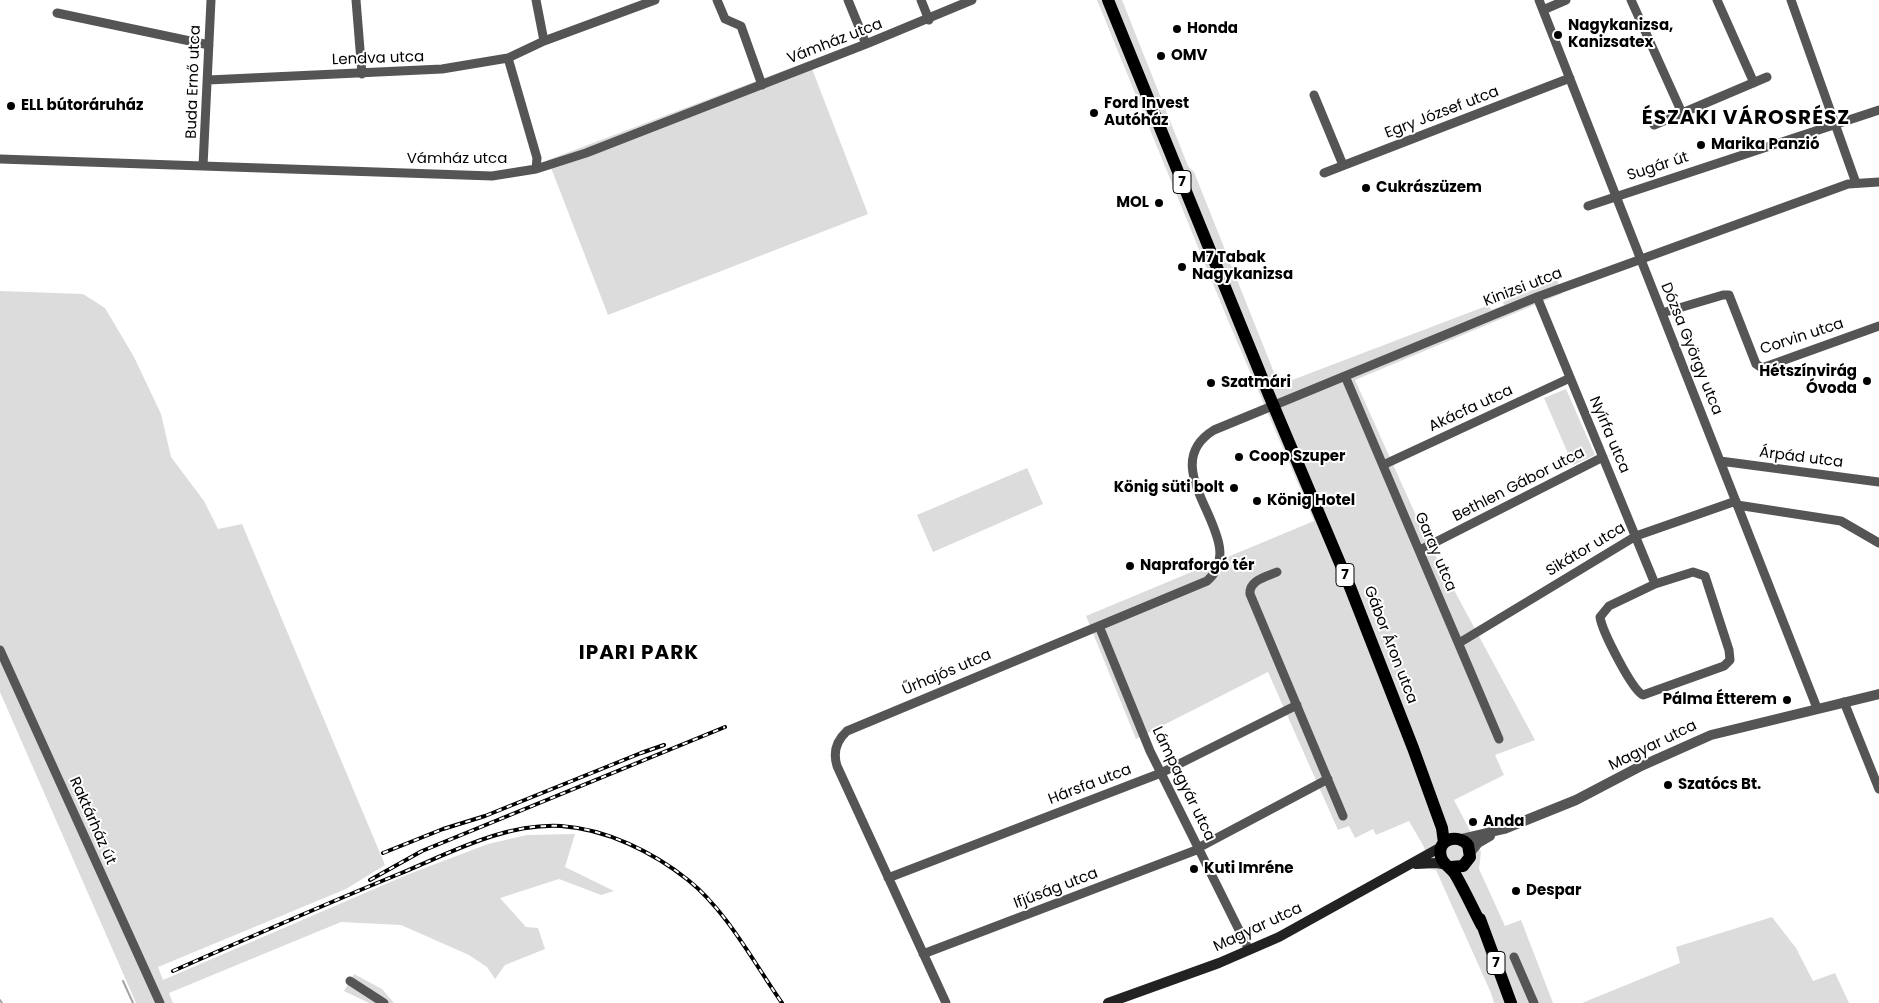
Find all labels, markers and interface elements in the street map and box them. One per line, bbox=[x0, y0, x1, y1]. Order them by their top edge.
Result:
street label: Vámház utca bbox=[785, 16, 885, 68]
place label: Nagykanizsa, Kanizsatex bbox=[1568, 17, 1673, 52]
place label: Honda bbox=[1187, 20, 1238, 38]
marker: Honda bbox=[1171, 23, 1183, 35]
street label: Buda Ernő utca bbox=[183, 25, 205, 139]
marker: Nagykanizsa, Kanizsatex bbox=[1552, 29, 1564, 41]
place label: OMV bbox=[1171, 47, 1208, 65]
street label: Lendva utca bbox=[332, 48, 424, 70]
marker: OMV bbox=[1155, 50, 1167, 62]
street label: Egry József utca bbox=[1382, 83, 1502, 143]
place label: Ford Invest Autóház bbox=[1104, 95, 1189, 130]
place label: ELL bútoráruház bbox=[21, 97, 143, 115]
marker: ELL bútoráruház bbox=[5, 100, 17, 112]
marker: Ford Invest Autóház bbox=[1088, 107, 1100, 119]
district label: ÉSZAKI VÁROSRÉSZ bbox=[1640, 107, 1852, 131]
place label: Marika Panzió bbox=[1711, 136, 1820, 154]
marker: Marika Panzió bbox=[1695, 139, 1707, 151]
street label: Sugár út bbox=[1625, 149, 1691, 185]
street label: Vámház utca bbox=[407, 150, 507, 168]
road number: 7 bbox=[1173, 170, 1191, 193]
place label: Cukrászüzem bbox=[1376, 179, 1482, 197]
marker: Cukrászüzem bbox=[1360, 182, 1372, 194]
place label: MOL bbox=[1116, 194, 1149, 212]
marker: MOL bbox=[1153, 197, 1165, 209]
place label: M7 Tabak Nagykanizsa bbox=[1192, 249, 1293, 284]
marker: M7 Tabak Nagykanizsa bbox=[1176, 261, 1188, 273]
street label: Kinizsi utca bbox=[1481, 265, 1565, 311]
street label: Dózsa György utca bbox=[1656, 280, 1726, 418]
street label: Corvin utca bbox=[1758, 315, 1846, 359]
place label: Hétszínvirág Óvoda bbox=[1759, 363, 1857, 398]
place label: Szatmári bbox=[1221, 374, 1291, 392]
marker: Hétszínvirág Óvoda bbox=[1861, 375, 1873, 387]
marker: Szatmári bbox=[1205, 377, 1217, 389]
street label: Akácfa utca bbox=[1426, 382, 1516, 436]
street label: Nyírfa utca bbox=[1585, 394, 1633, 476]
street label: Bethlen Gábor utca bbox=[1450, 444, 1588, 526]
street label: Árpád utca bbox=[1758, 444, 1844, 472]
place label: Coop Szuper bbox=[1249, 448, 1346, 466]
marker: Coop Szuper bbox=[1233, 451, 1245, 463]
place label: König süti bolt bbox=[1114, 479, 1224, 497]
marker: König süti bolt bbox=[1228, 482, 1240, 494]
place label: König Hotel bbox=[1267, 492, 1355, 510]
marker: König Hotel bbox=[1251, 495, 1263, 507]
street label: Garay utca bbox=[1410, 510, 1460, 594]
street label: Sikátor utca bbox=[1543, 519, 1629, 581]
place label: Napraforgó tér bbox=[1140, 557, 1254, 575]
marker: Napraforgó tér bbox=[1124, 560, 1136, 572]
road number: 7 bbox=[1336, 564, 1354, 586]
street label: Gábor Áron utca bbox=[1359, 584, 1421, 706]
district label: IPARI PARK bbox=[578, 642, 700, 666]
street label: Űrhajós utca bbox=[900, 646, 994, 700]
place label: Pálma Étterem bbox=[1663, 691, 1777, 709]
marker: Pálma Étterem bbox=[1781, 694, 1793, 706]
street label: Magyar utca bbox=[1606, 717, 1700, 775]
street label: Lámpagyár utca bbox=[1148, 724, 1218, 844]
street label: Hársfa utca bbox=[1046, 761, 1134, 809]
street label: Raktárház út bbox=[65, 774, 119, 868]
place label: Szatócs Bt. bbox=[1678, 776, 1761, 794]
marker: Szatócs Bt. bbox=[1662, 779, 1674, 791]
place label: Anda bbox=[1483, 813, 1525, 831]
marker: Anda bbox=[1467, 816, 1479, 828]
place label: Kuti Imréne bbox=[1204, 860, 1294, 878]
marker: Kuti Imréne bbox=[1188, 863, 1200, 875]
street label: Ifjúság utca bbox=[1012, 865, 1100, 913]
place label: Despar bbox=[1526, 882, 1581, 900]
marker: Despar bbox=[1510, 885, 1522, 897]
street label: Magyar utca bbox=[1211, 900, 1305, 956]
road number: 7 bbox=[1487, 951, 1505, 974]

